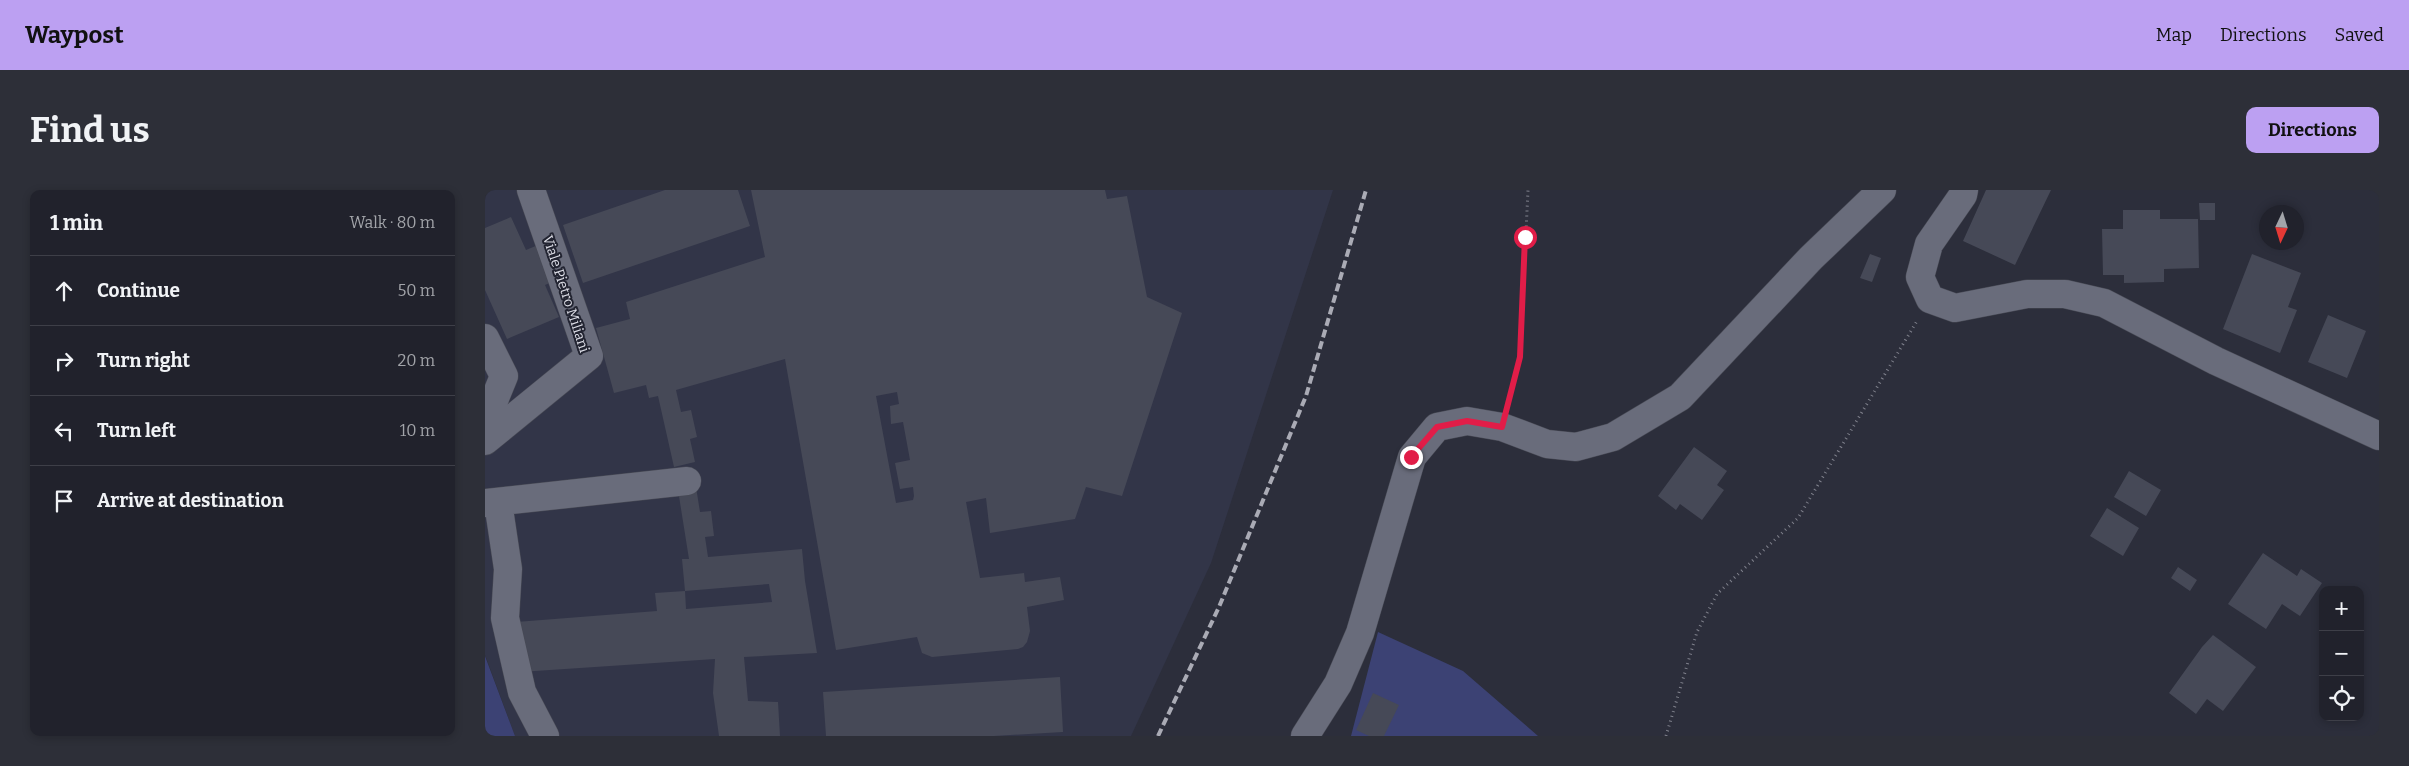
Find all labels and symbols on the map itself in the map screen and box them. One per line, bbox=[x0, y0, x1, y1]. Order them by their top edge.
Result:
north arrow bbox=[2259, 205, 2304, 250]
route start bbox=[1514, 226, 1537, 249]
street label: Viale Pietro Miliani bbox=[539, 233, 593, 355]
route end bbox=[1400, 446, 1423, 469]

